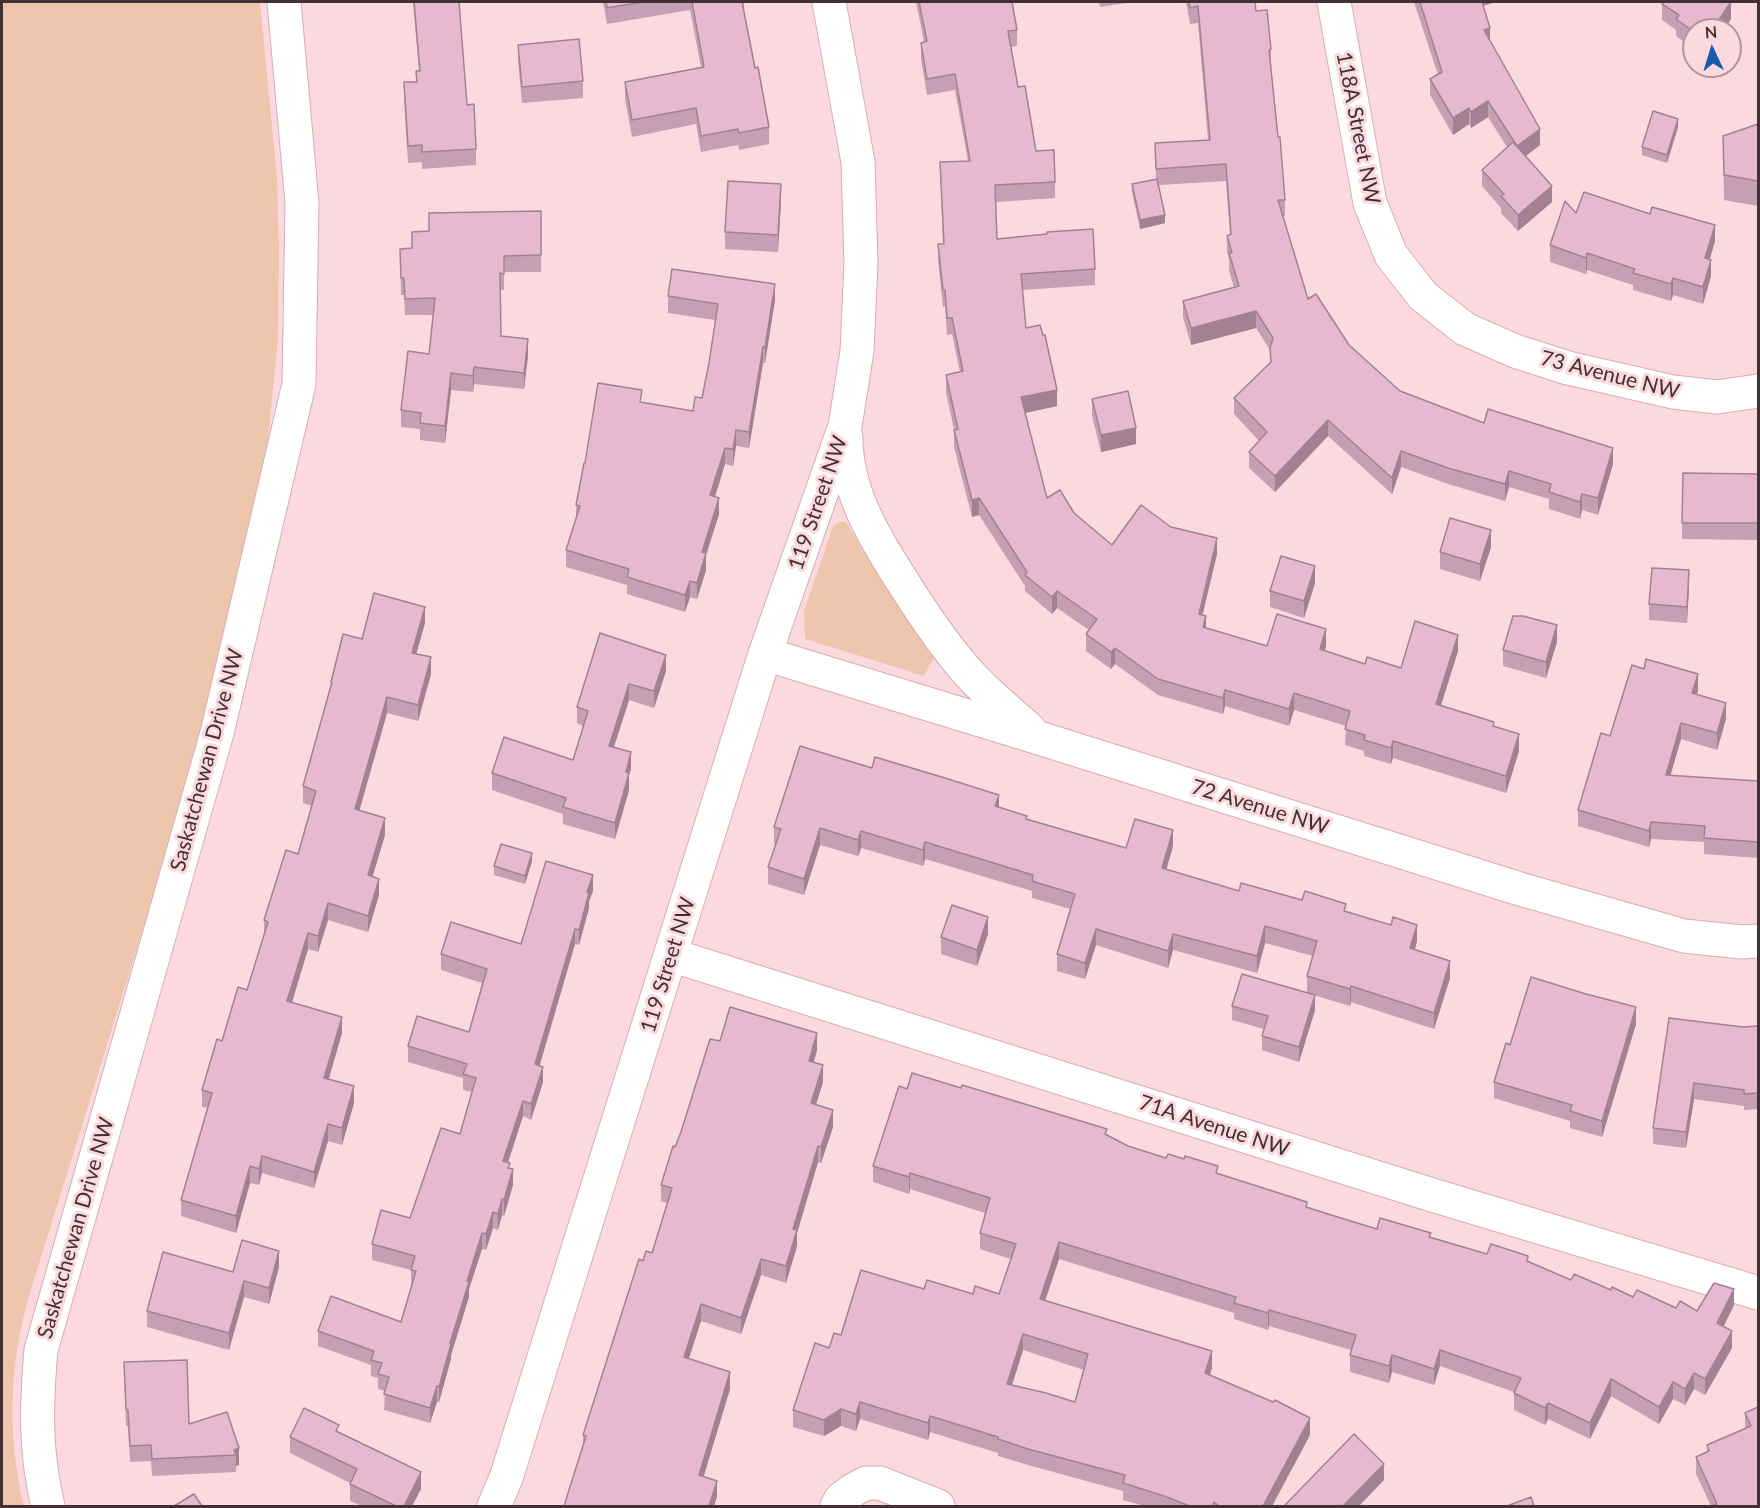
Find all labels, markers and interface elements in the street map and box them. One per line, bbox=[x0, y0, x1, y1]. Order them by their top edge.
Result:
north arrow bbox=[1682, 18, 1742, 78]
text: N bbox=[1704, 22, 1718, 41]
street label: 118A Street NW bbox=[1331, 50, 1385, 206]
street label: 73 Avenue NW bbox=[1538, 346, 1682, 404]
street label: 119 Street NW bbox=[783, 433, 853, 573]
street label: Saskatchewan Drive NW bbox=[165, 646, 249, 874]
street label: 72 Avenue NW bbox=[1188, 774, 1332, 840]
street label: 119 Street NW bbox=[635, 894, 701, 1036]
street label: 71A Avenue NW bbox=[1136, 1090, 1292, 1162]
street label: Saskatchewan Drive NW bbox=[32, 1114, 120, 1342]

